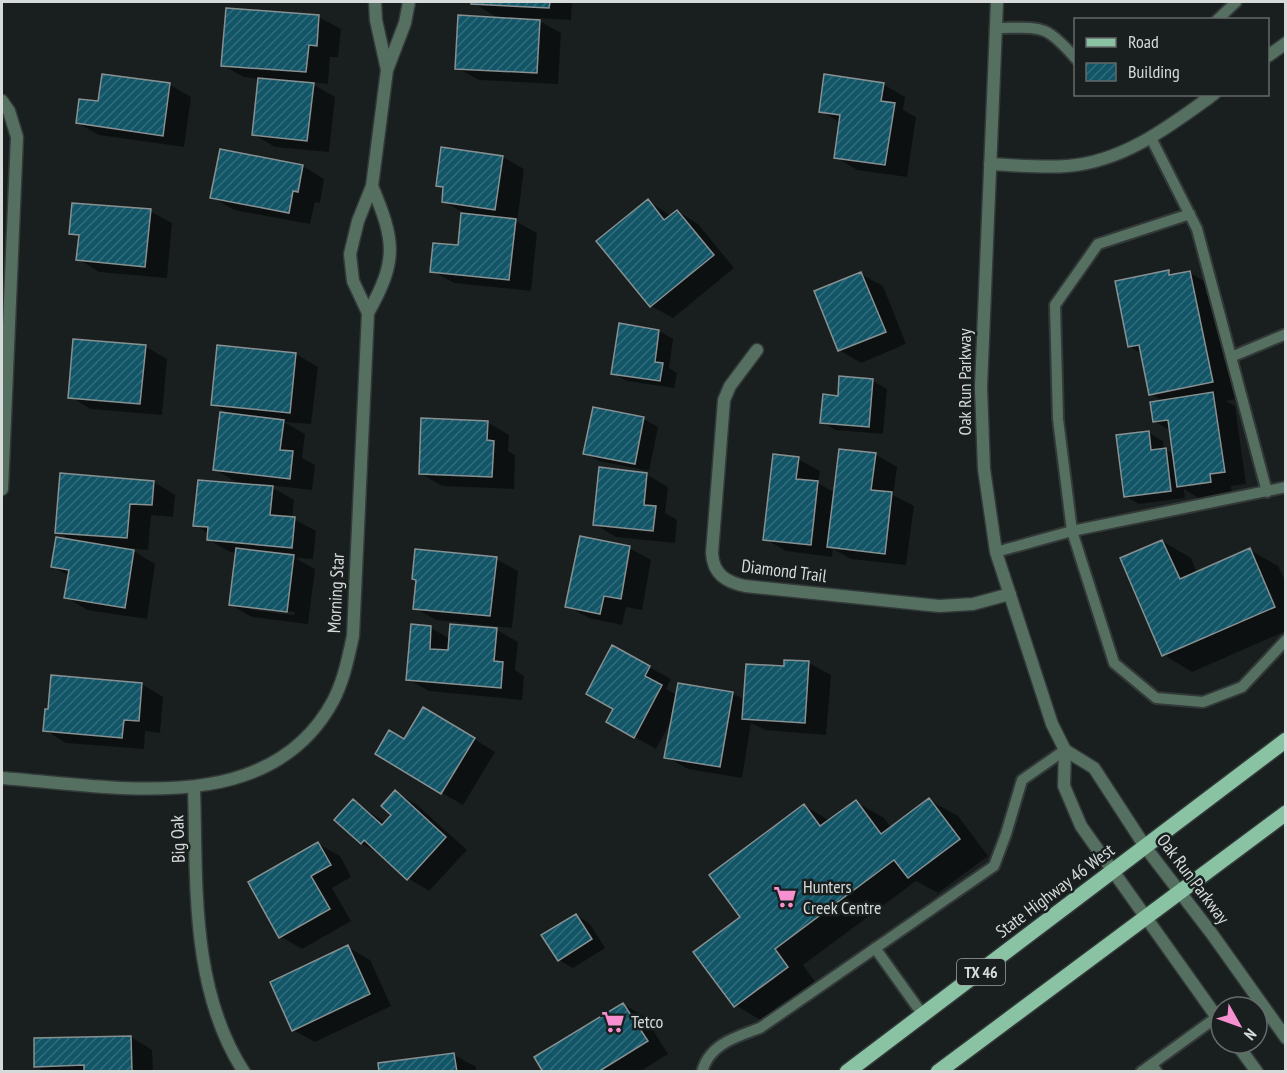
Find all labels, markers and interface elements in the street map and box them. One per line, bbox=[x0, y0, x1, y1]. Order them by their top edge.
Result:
legend bbox=[1074, 18, 1269, 96]
text: Road bbox=[1128, 30, 1159, 53]
text: Building bbox=[1128, 60, 1180, 83]
street label: Oak Run Parkway bbox=[953, 328, 976, 435]
street label: Morning Star bbox=[322, 552, 349, 634]
street label: Diamond Trail bbox=[740, 554, 829, 587]
street label: Big Oak bbox=[165, 815, 190, 863]
street label: Oak Run Parkway bbox=[1152, 829, 1235, 929]
street label: State Highway 46 West bbox=[991, 838, 1119, 943]
place label: Hunters Creek Centre bbox=[803, 875, 881, 919]
supermarket icon: Hunters Creek Centre bbox=[772, 884, 798, 910]
road number: TX 46 bbox=[957, 959, 1005, 985]
north arrow bbox=[1209, 995, 1269, 1055]
supermarket icon: Tetco bbox=[600, 1009, 626, 1035]
place label: Tetco bbox=[631, 1010, 664, 1033]
text: N bbox=[1240, 1025, 1261, 1044]

